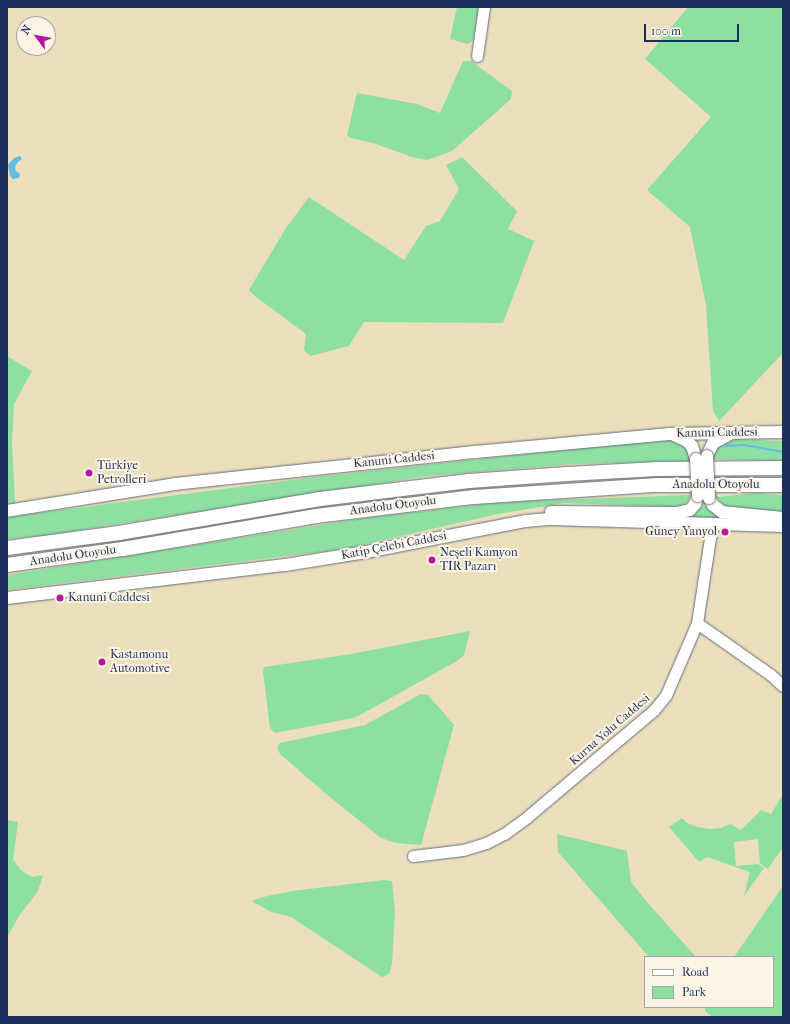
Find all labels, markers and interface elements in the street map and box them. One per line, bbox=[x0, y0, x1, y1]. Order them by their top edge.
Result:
north arrow bbox=[16, 16, 56, 56]
scale bar bbox=[646, 16, 741, 42]
text: N bbox=[19, 23, 34, 37]
text: 100 m bbox=[651, 24, 681, 38]
street label: Kanuni Caddesi bbox=[676, 425, 758, 441]
street label: Kanuni Caddesi bbox=[353, 449, 435, 471]
place label: Türkiye Petrolleri bbox=[97, 459, 146, 487]
marker: Türkiye Petrolleri bbox=[84, 468, 94, 478]
street label: Anadolu Otoyolu bbox=[672, 478, 760, 492]
street label: Anadolu Otoyolu bbox=[349, 494, 437, 518]
place label: Güney Yanyol bbox=[645, 525, 717, 539]
marker: Güney Yanyol bbox=[720, 527, 730, 537]
street label: Katip Çelebi Caddesi bbox=[340, 529, 448, 563]
street label: Anadolu Otoyolu bbox=[29, 543, 117, 569]
place label: Neşeli Kamyon TIR Pazarı bbox=[440, 546, 518, 574]
marker: Neşeli Kamyon TIR Pazarı bbox=[427, 555, 437, 565]
place label: Kanuni Caddesi bbox=[68, 591, 150, 605]
marker: Kanuni Caddesi bbox=[55, 593, 65, 603]
place label: Kastamonu Automotive bbox=[110, 648, 170, 676]
marker: Kastamonu Automotive bbox=[97, 657, 107, 667]
street label: Kurna Yolu Caddesi bbox=[567, 691, 653, 769]
legend bbox=[644, 956, 774, 1008]
text: Road bbox=[682, 965, 709, 979]
text: Park bbox=[682, 985, 706, 999]

